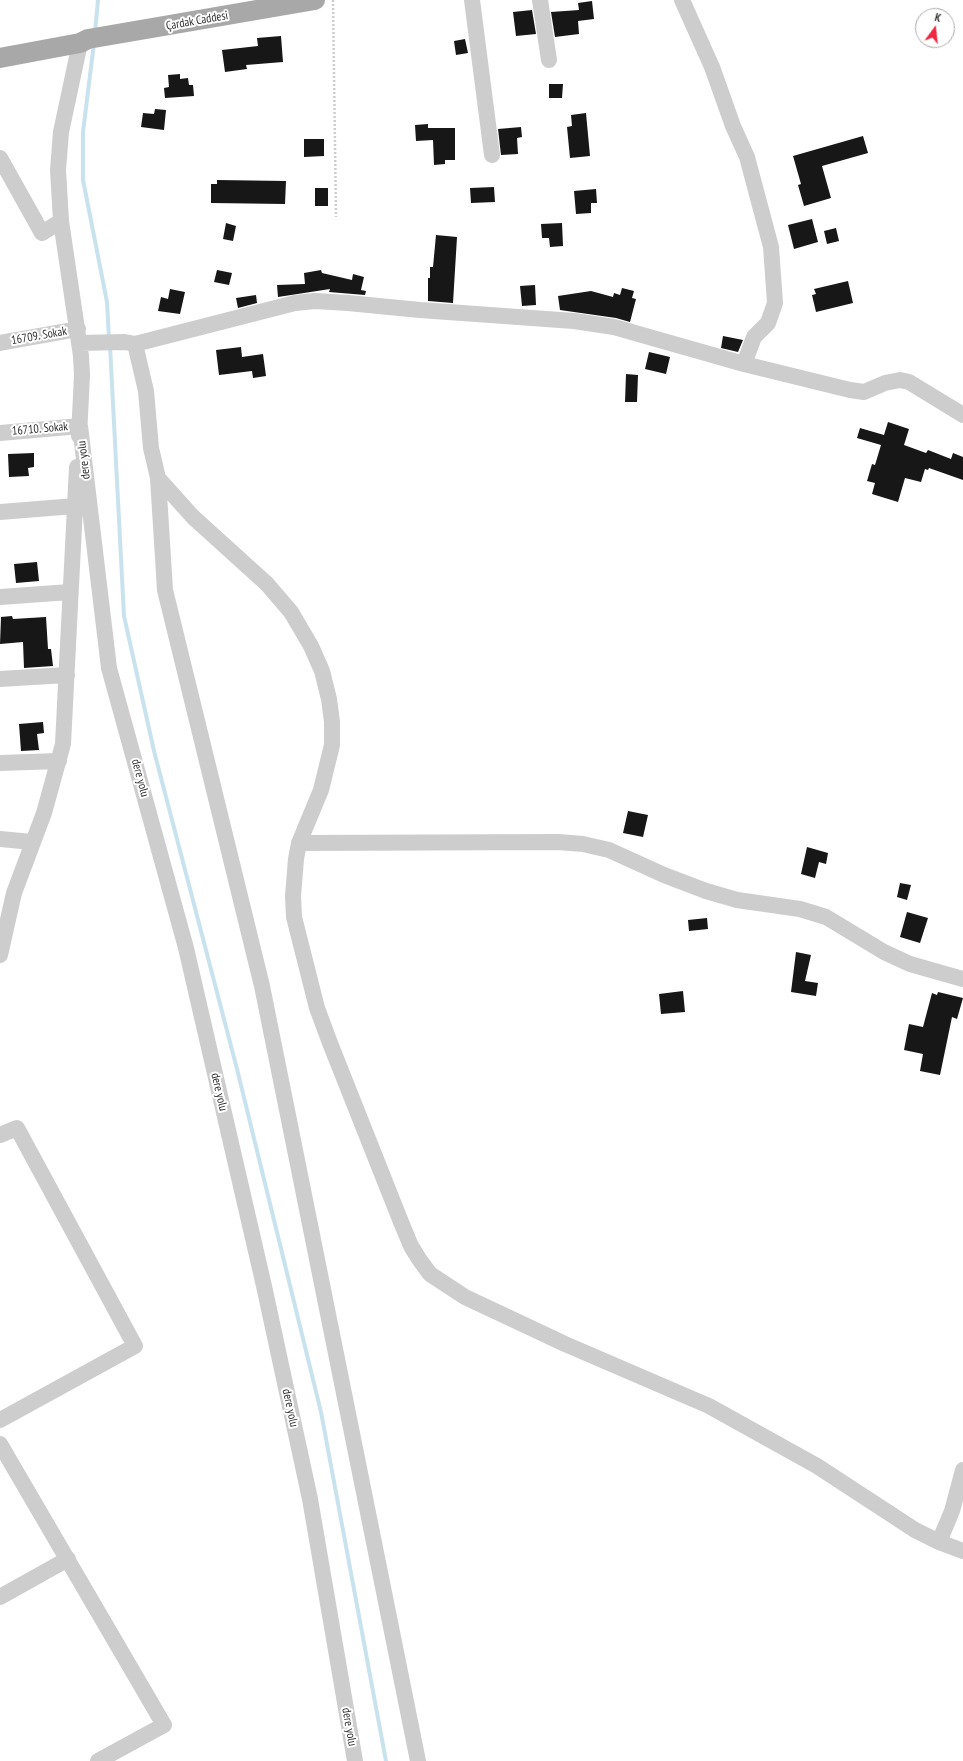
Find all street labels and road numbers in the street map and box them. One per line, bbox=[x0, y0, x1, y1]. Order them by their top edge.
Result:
street label: Çardak Caddesi bbox=[165, 8, 229, 34]
street label: 16709. Sokak bbox=[10, 324, 68, 348]
street label: 16710. Sokak bbox=[11, 419, 69, 439]
street label: dere yolu bbox=[74, 440, 94, 480]
street label: dere yolu bbox=[128, 757, 152, 799]
street label: dere yolu bbox=[208, 1072, 230, 1112]
street label: dere yolu bbox=[279, 1388, 301, 1428]
street label: dere yolu bbox=[339, 1707, 359, 1747]

